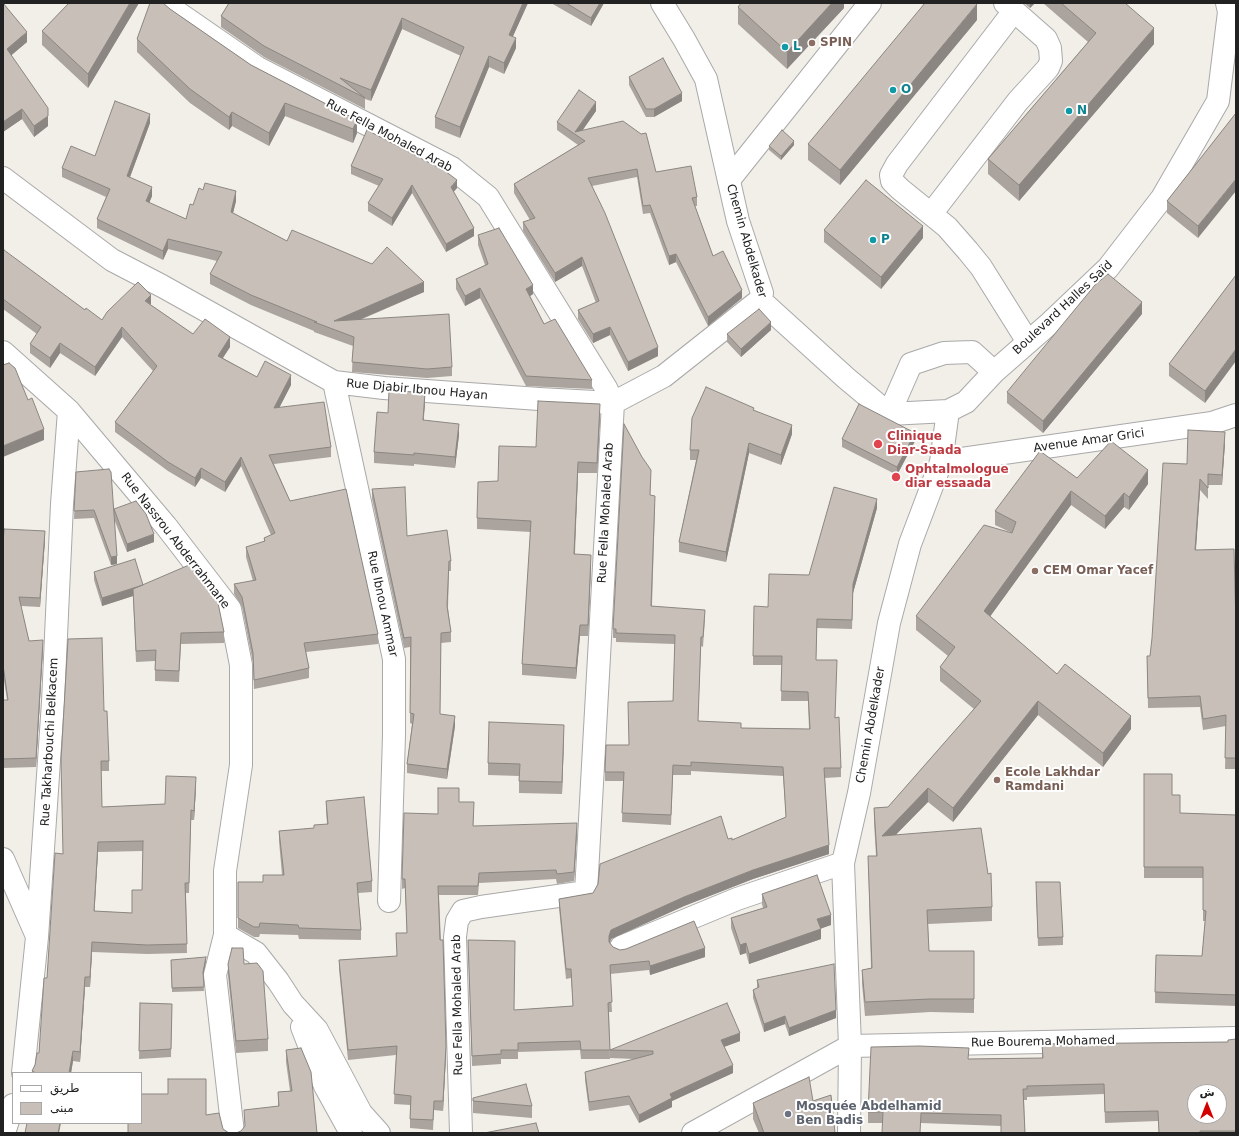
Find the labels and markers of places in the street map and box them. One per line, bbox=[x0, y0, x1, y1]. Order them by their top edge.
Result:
place label: SPIN bbox=[820, 36, 852, 50]
marker: SPIN bbox=[807, 38, 817, 48]
place label: L bbox=[793, 40, 801, 54]
marker: L bbox=[780, 42, 790, 52]
place label: O bbox=[901, 83, 911, 97]
marker: O bbox=[888, 85, 898, 95]
place label: N bbox=[1077, 104, 1087, 118]
marker: N bbox=[1064, 106, 1074, 116]
place label: P bbox=[881, 233, 890, 247]
marker: P bbox=[868, 235, 878, 245]
place label: Clinique Diar-Saada bbox=[887, 430, 962, 458]
marker: Clinique Diar-Saada bbox=[872, 438, 884, 450]
place label: Ophtalmologue diar essaada bbox=[905, 463, 1009, 491]
marker: Ophtalmologue diar essaada bbox=[890, 471, 902, 483]
place label: CEM Omar Yacef bbox=[1043, 564, 1153, 578]
marker: CEM Omar Yacef bbox=[1030, 566, 1040, 576]
place label: Ecole Lakhdar Ramdani bbox=[1005, 766, 1100, 794]
marker: Ecole Lakhdar Ramdani bbox=[992, 775, 1002, 785]
place label: Mosquée Abdelhamid Ben Badis bbox=[796, 1100, 941, 1128]
marker: Mosquée Abdelhamid Ben Badis bbox=[783, 1109, 793, 1119]

